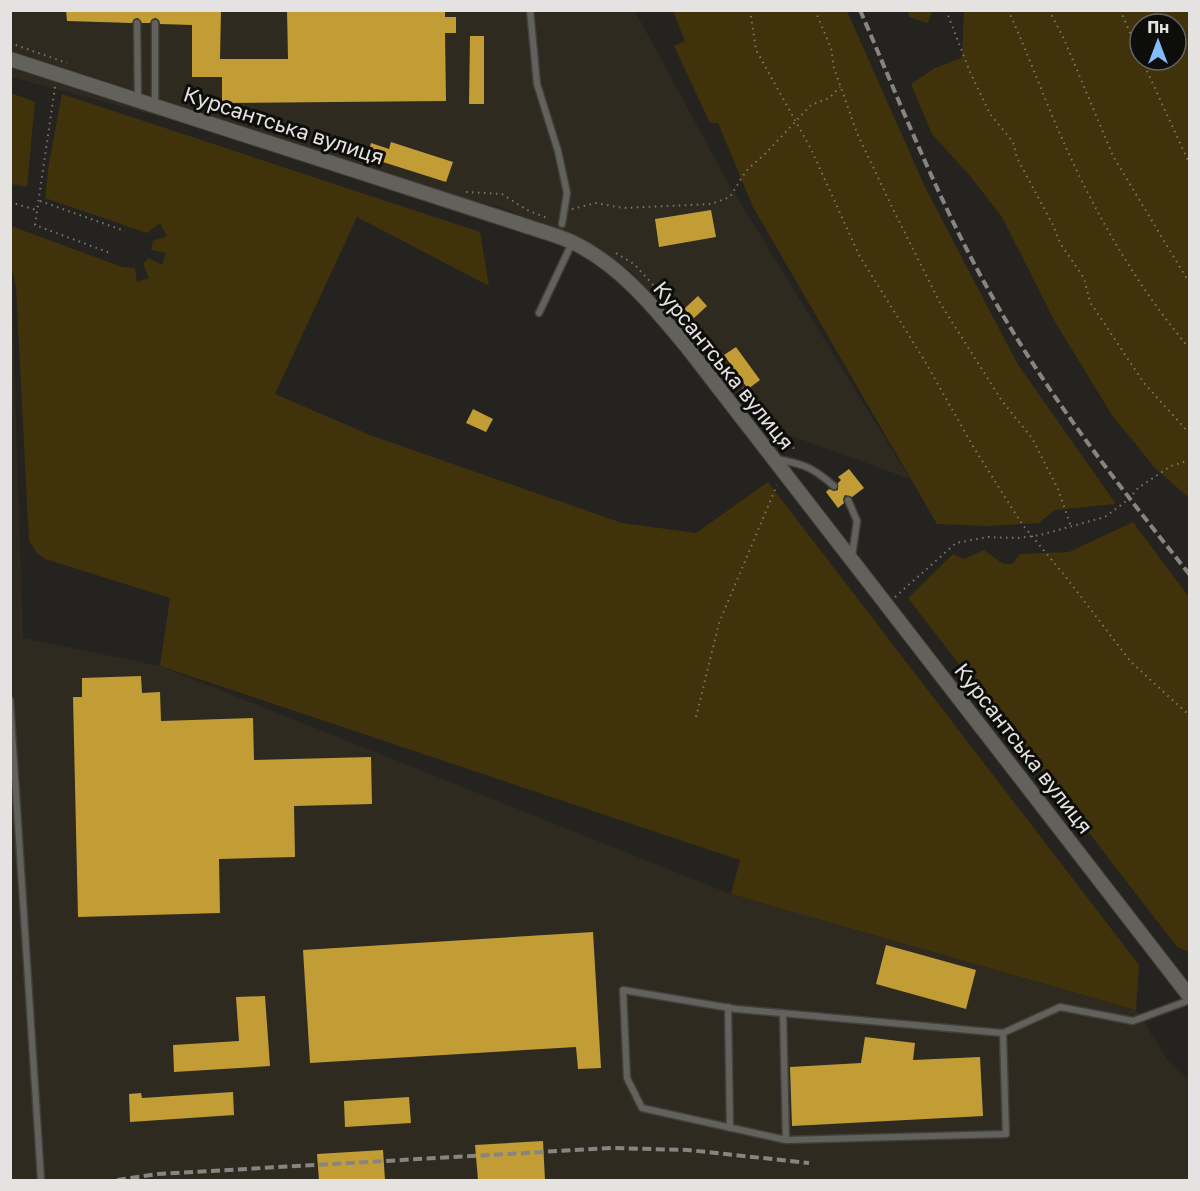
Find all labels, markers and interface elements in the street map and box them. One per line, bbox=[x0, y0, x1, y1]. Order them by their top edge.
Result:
north arrow bbox=[1128, 12, 1188, 72]
text: Пн bbox=[1147, 17, 1169, 37]
street label: Курсантська вулиця bbox=[180, 80, 388, 170]
street label: Курсантська вулиця bbox=[648, 276, 800, 454]
street label: Курсантська вулиця bbox=[949, 658, 1099, 838]

